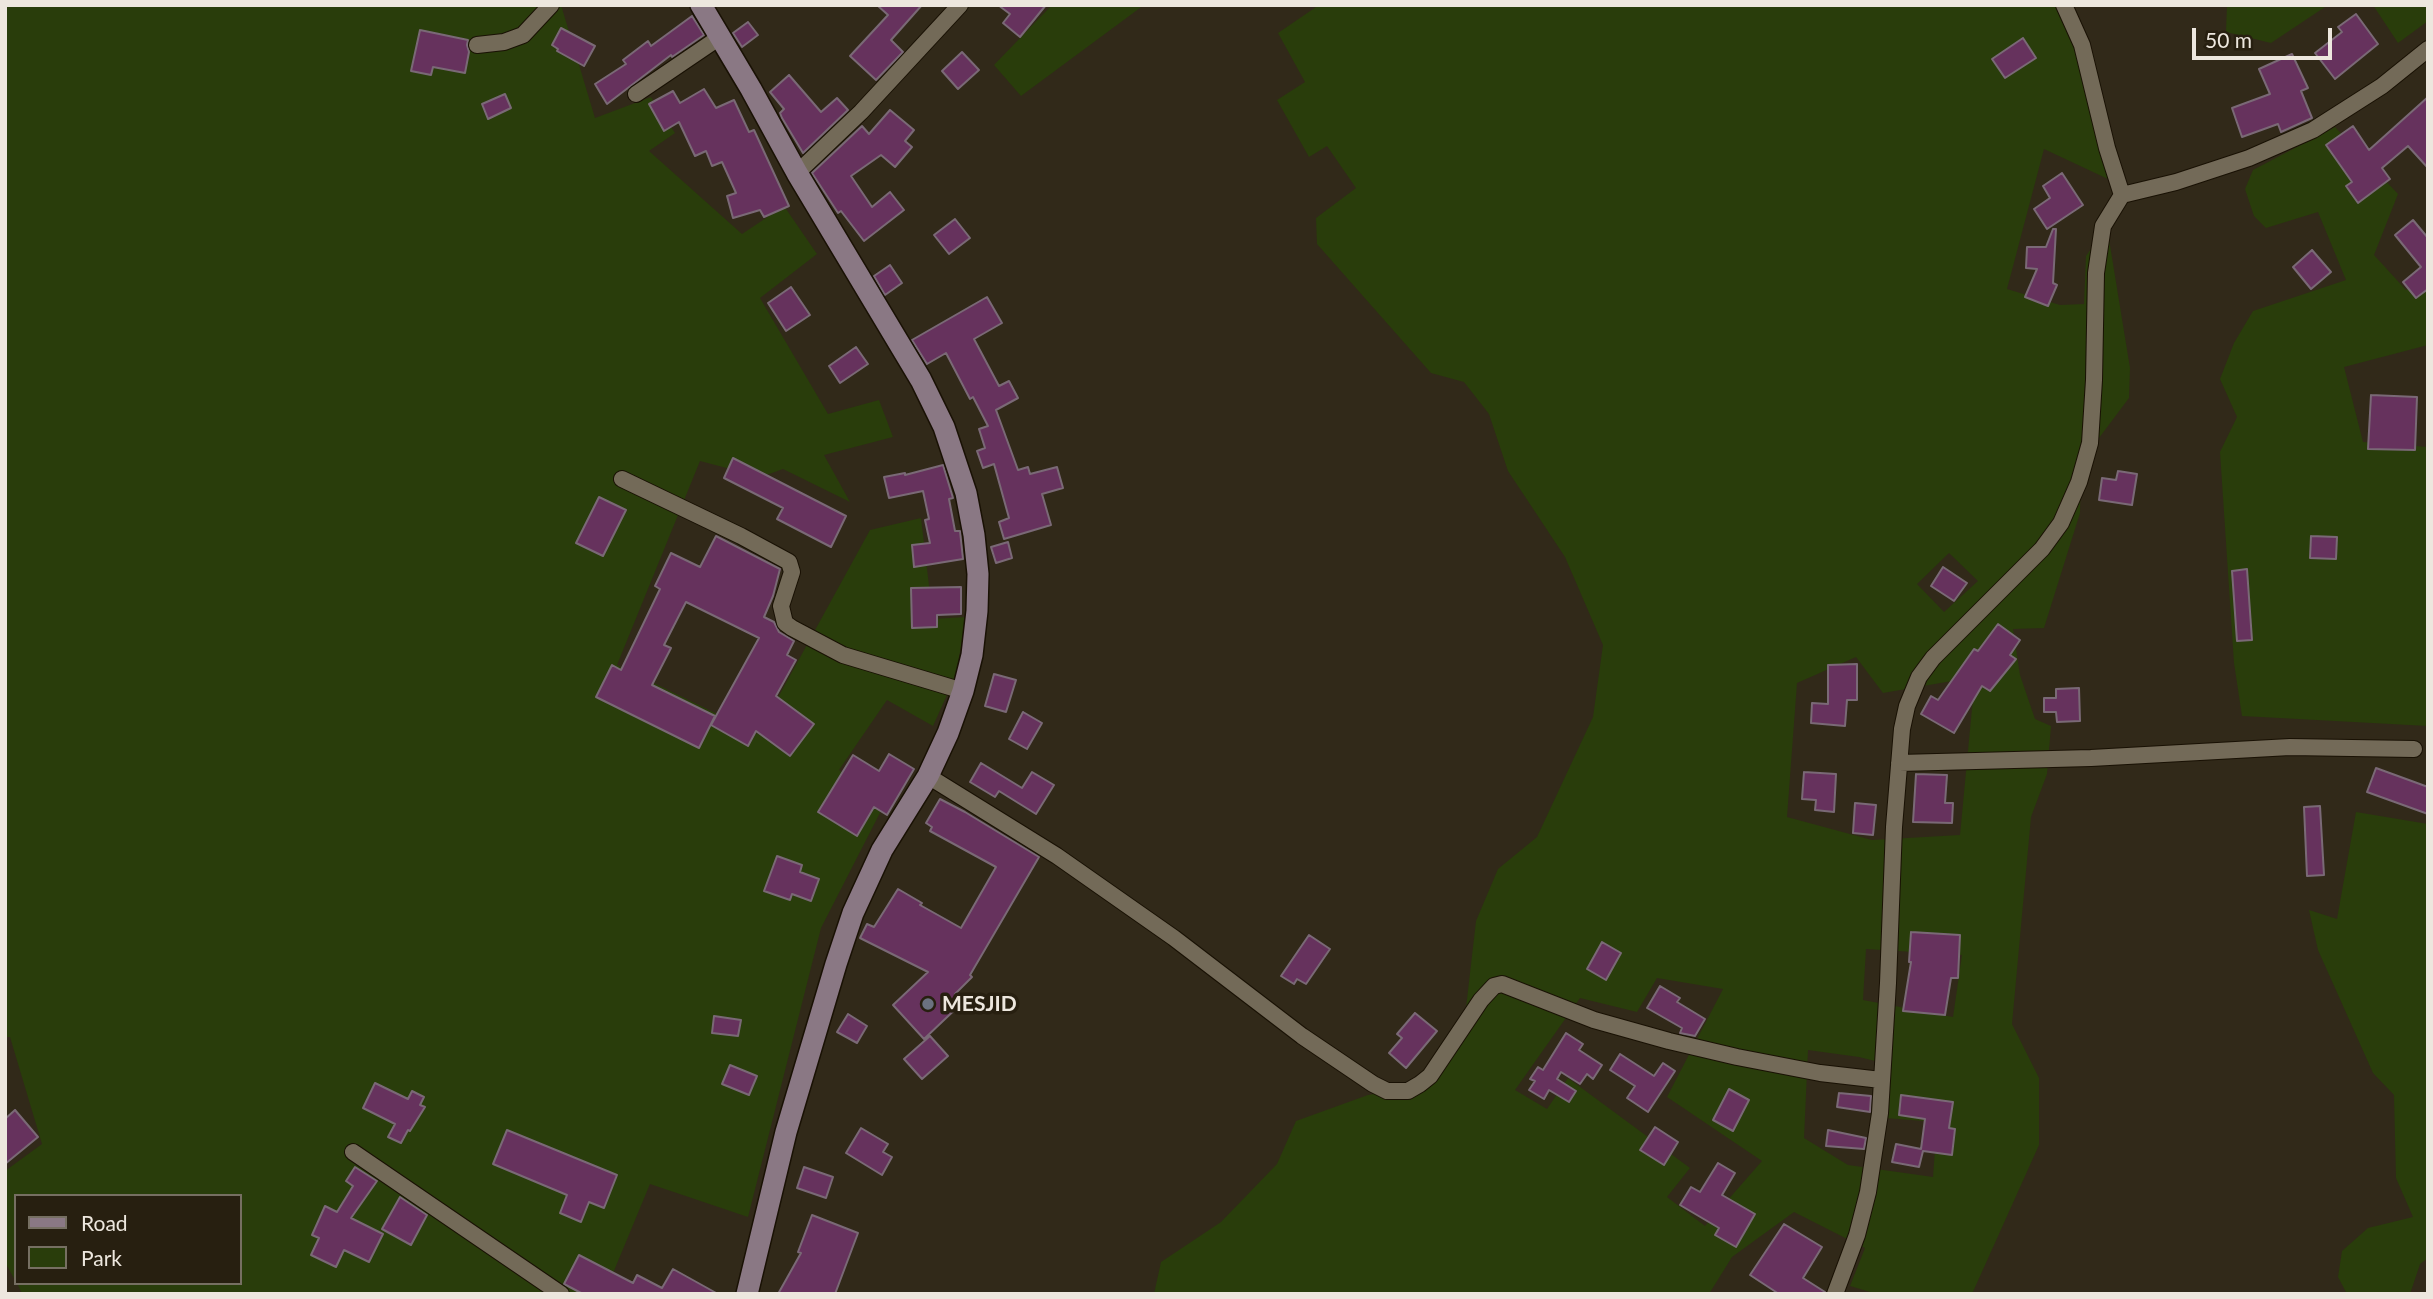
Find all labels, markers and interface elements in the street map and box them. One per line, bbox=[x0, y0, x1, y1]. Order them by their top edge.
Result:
scale bar bbox=[2195, 14, 2335, 58]
text: 50 m bbox=[2205, 27, 2252, 52]
place label: MESJID bbox=[942, 991, 1017, 1017]
marker: MESJID bbox=[920, 996, 936, 1012]
legend bbox=[14, 1194, 242, 1285]
text: Road bbox=[81, 1210, 128, 1235]
text: Park bbox=[81, 1245, 122, 1270]

